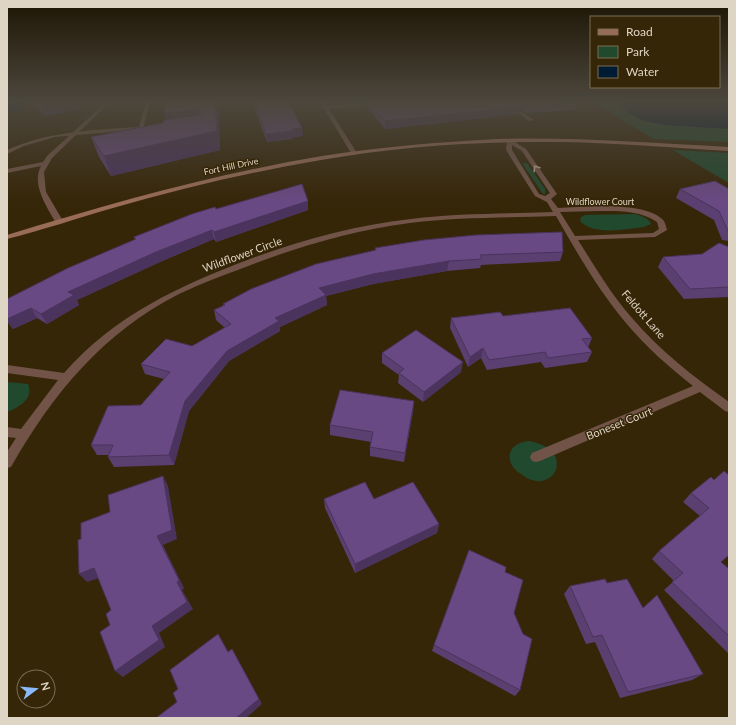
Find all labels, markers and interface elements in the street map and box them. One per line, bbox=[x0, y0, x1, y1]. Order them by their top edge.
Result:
legend bbox=[590, 16, 720, 88]
text: Road bbox=[626, 24, 653, 39]
text: Park bbox=[626, 44, 650, 59]
text: Water bbox=[626, 64, 659, 79]
street label: Fort Hill Drive bbox=[203, 155, 260, 177]
one-way arrow bbox=[534, 166, 541, 173]
street label: Wildflower Court bbox=[566, 196, 635, 207]
street label: Wildflower Circle bbox=[200, 234, 284, 274]
street label: Feldott Lane bbox=[619, 287, 669, 341]
street label: Boneset Court bbox=[584, 404, 654, 442]
north arrow bbox=[16, 669, 56, 709]
text: N bbox=[39, 680, 54, 692]

